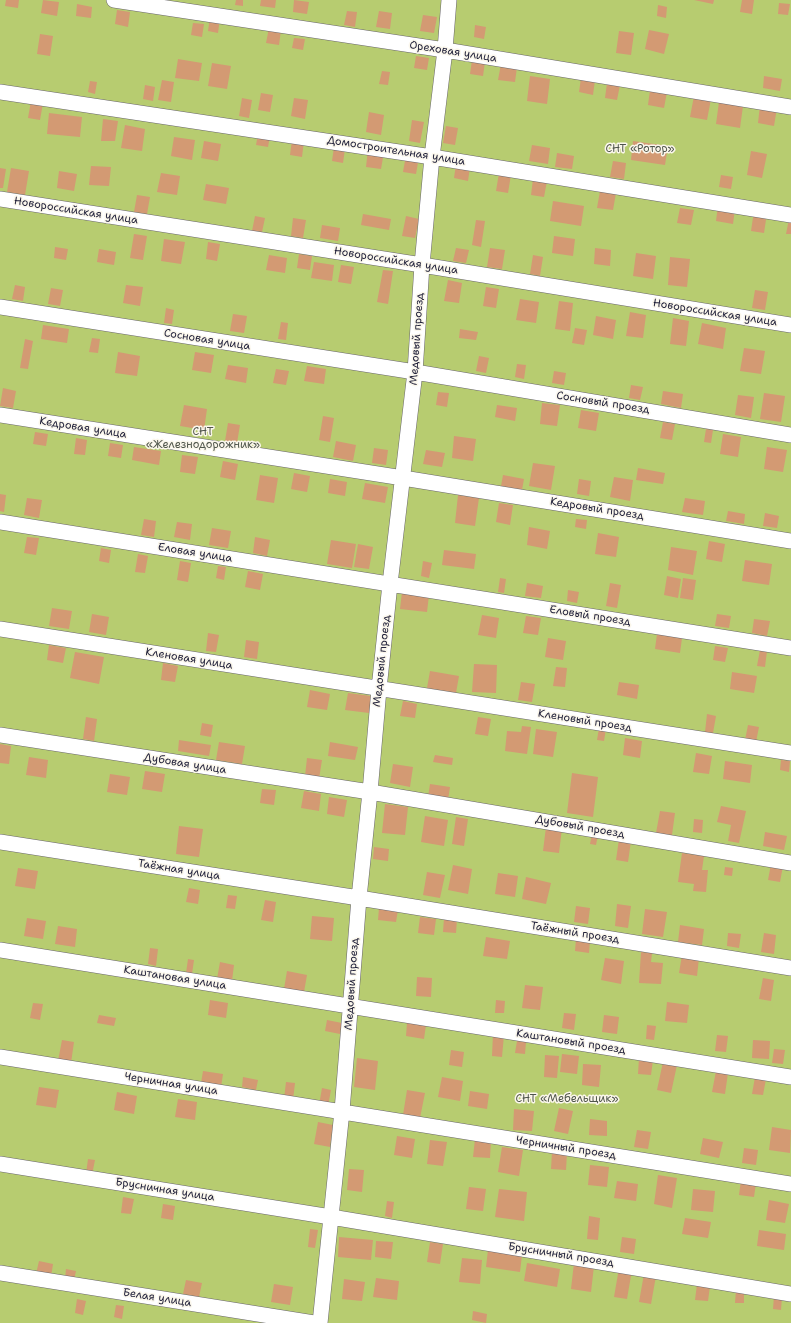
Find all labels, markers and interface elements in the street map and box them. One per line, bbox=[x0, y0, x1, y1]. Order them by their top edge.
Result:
street label: Ореховая улица bbox=[408, 39, 498, 65]
street label: Домостроительная улица bbox=[326, 134, 466, 168]
park label: СНТ «Ротор» bbox=[605, 142, 675, 156]
street label: Новороссийская улица bbox=[13, 195, 139, 227]
street label: Новороссийская улица bbox=[333, 245, 459, 277]
street label: Медовый проезд bbox=[407, 292, 427, 386]
street label: Новороссийская улица bbox=[652, 297, 778, 329]
street label: Сосновая улица bbox=[163, 327, 251, 353]
street label: Сосновый проезд bbox=[555, 389, 651, 417]
street label: Кедровая улица bbox=[39, 415, 127, 441]
park label: СНТ «Железнодорожник» bbox=[146, 425, 260, 451]
street label: Кедровый проезд bbox=[549, 495, 645, 523]
street label: Еловая улица bbox=[157, 541, 233, 565]
street label: Еловый проезд bbox=[548, 603, 632, 629]
street label: Медовый проезд bbox=[371, 614, 393, 708]
street label: Кленовая улица bbox=[144, 646, 234, 672]
street label: Кленовый проезд bbox=[537, 707, 633, 735]
street label: Дубовая улица bbox=[143, 751, 227, 777]
street label: Дубовый проезд bbox=[534, 813, 626, 841]
street label: Таёжная улица bbox=[137, 857, 221, 883]
street label: Таёжный проезд bbox=[530, 919, 620, 947]
street label: Медовый проезд bbox=[342, 937, 362, 1031]
street label: Каштановая улица bbox=[123, 963, 227, 993]
street label: Каштановый проезд bbox=[515, 1027, 627, 1057]
street label: Черничная улица bbox=[123, 1070, 219, 1098]
park label: СНТ «Мебельщик» bbox=[516, 1092, 618, 1106]
street label: Черничный проезд bbox=[515, 1134, 617, 1162]
street label: Брусничная улица bbox=[114, 1176, 216, 1204]
street label: Брусничный проезд bbox=[507, 1240, 615, 1270]
street label: Белая улица bbox=[122, 1286, 192, 1310]

